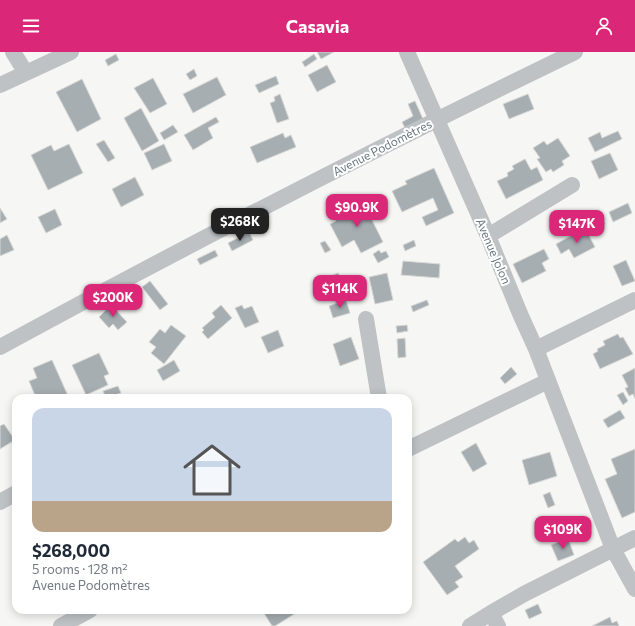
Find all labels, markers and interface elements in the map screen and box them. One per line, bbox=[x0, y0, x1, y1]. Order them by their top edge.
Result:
icon: menu bbox=[20, 15, 42, 37]
text: Casavia bbox=[286, 15, 349, 37]
icon: person bbox=[593, 15, 615, 37]
street label: Avenue Podomètres bbox=[330, 116, 434, 178]
pin: $90.9K bbox=[324, 194, 390, 228]
text: $90.9K bbox=[335, 199, 379, 215]
pin: $268K bbox=[212, 208, 268, 242]
pin: $147K bbox=[549, 210, 605, 244]
text: $268K bbox=[220, 213, 260, 229]
text: $147K bbox=[558, 215, 596, 231]
street label: Avenue Jolon bbox=[473, 216, 514, 286]
pin: $114K bbox=[312, 275, 368, 309]
text: $114K bbox=[322, 280, 358, 296]
pin: $200K bbox=[85, 284, 141, 318]
text: $200K bbox=[92, 289, 134, 305]
icon: home bbox=[176, 434, 248, 506]
pin: $109K bbox=[535, 516, 591, 550]
text: $109K bbox=[543, 521, 583, 537]
text: $268,000 bbox=[32, 540, 110, 561]
text: 5 rooms · 128 m² bbox=[32, 561, 127, 577]
text: Avenue Podomètres bbox=[32, 577, 150, 593]

